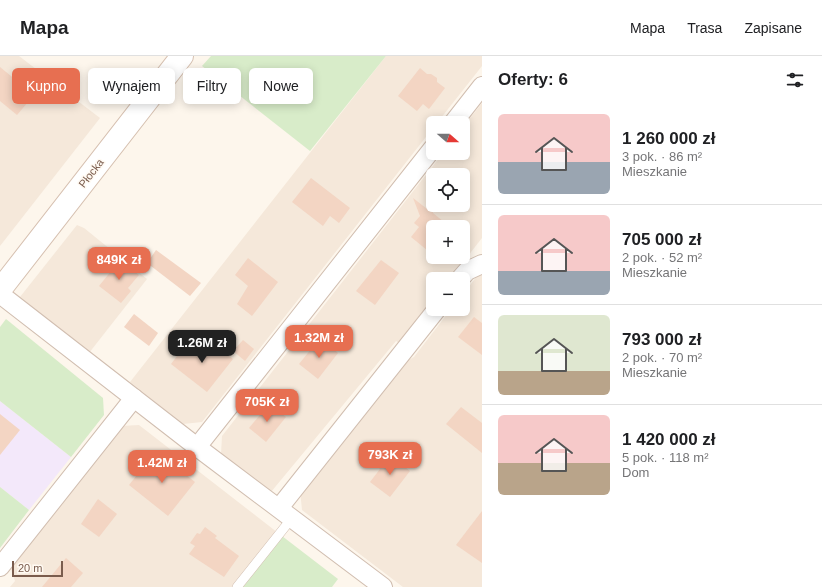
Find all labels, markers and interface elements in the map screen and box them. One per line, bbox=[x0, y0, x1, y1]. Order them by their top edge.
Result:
text: Mapa bbox=[20, 17, 69, 38]
text: Mapa bbox=[630, 20, 665, 36]
text: Trasa bbox=[687, 20, 722, 36]
text: Zapisane bbox=[744, 20, 802, 36]
chip: Kupno bbox=[12, 68, 80, 104]
chip: Wynajem bbox=[88, 68, 175, 104]
chip: Filtry bbox=[183, 68, 241, 104]
chip: Nowe bbox=[249, 68, 313, 104]
icon: filters bbox=[784, 69, 806, 91]
text: Oferty: 6 bbox=[498, 70, 568, 89]
north arrow bbox=[426, 116, 470, 160]
map controls bbox=[426, 116, 470, 316]
text: 1 260 000 zł bbox=[622, 129, 716, 148]
icon: home bbox=[530, 130, 578, 178]
text: 3 pok. · 86 m² bbox=[622, 149, 702, 164]
street label: Płocka bbox=[76, 156, 106, 190]
text: Mieszkanie bbox=[622, 164, 687, 179]
button: locate bbox=[426, 168, 470, 212]
button: + bbox=[426, 220, 470, 264]
text: 705 000 zł bbox=[622, 230, 701, 249]
icon: home bbox=[530, 231, 578, 279]
pin: 849K zł bbox=[82, 247, 156, 281]
text: 2 pok. · 52 m² bbox=[622, 250, 702, 265]
text: 849K zł bbox=[97, 252, 141, 267]
text: Mieszkanie bbox=[622, 265, 687, 280]
button: − bbox=[426, 272, 470, 316]
pin: 1.32M zł bbox=[278, 325, 360, 359]
pin: 1.26M zł bbox=[161, 330, 243, 364]
text: 1.32M zł bbox=[294, 330, 344, 345]
text: 793 000 zł bbox=[622, 330, 701, 349]
icon: home bbox=[530, 331, 578, 379]
text: 1.26M zł bbox=[177, 335, 227, 350]
text: 2 pok. · 70 m² bbox=[622, 350, 702, 365]
text: Mieszkanie bbox=[622, 365, 687, 380]
pin: 705K zł bbox=[230, 389, 304, 423]
text: 705K zł bbox=[245, 394, 289, 409]
text: 1 420 000 zł bbox=[622, 430, 716, 449]
icon: home bbox=[530, 431, 578, 479]
pin: 793K zł bbox=[353, 442, 427, 476]
text: 793K zł bbox=[368, 447, 412, 462]
pin: 1.42M zł bbox=[121, 450, 203, 484]
text: 5 pok. · 118 m² bbox=[622, 450, 708, 465]
text: 1.42M zł bbox=[137, 455, 187, 470]
text: Dom bbox=[622, 465, 649, 480]
scale bar bbox=[12, 559, 63, 578]
text: 20 m bbox=[18, 562, 42, 574]

